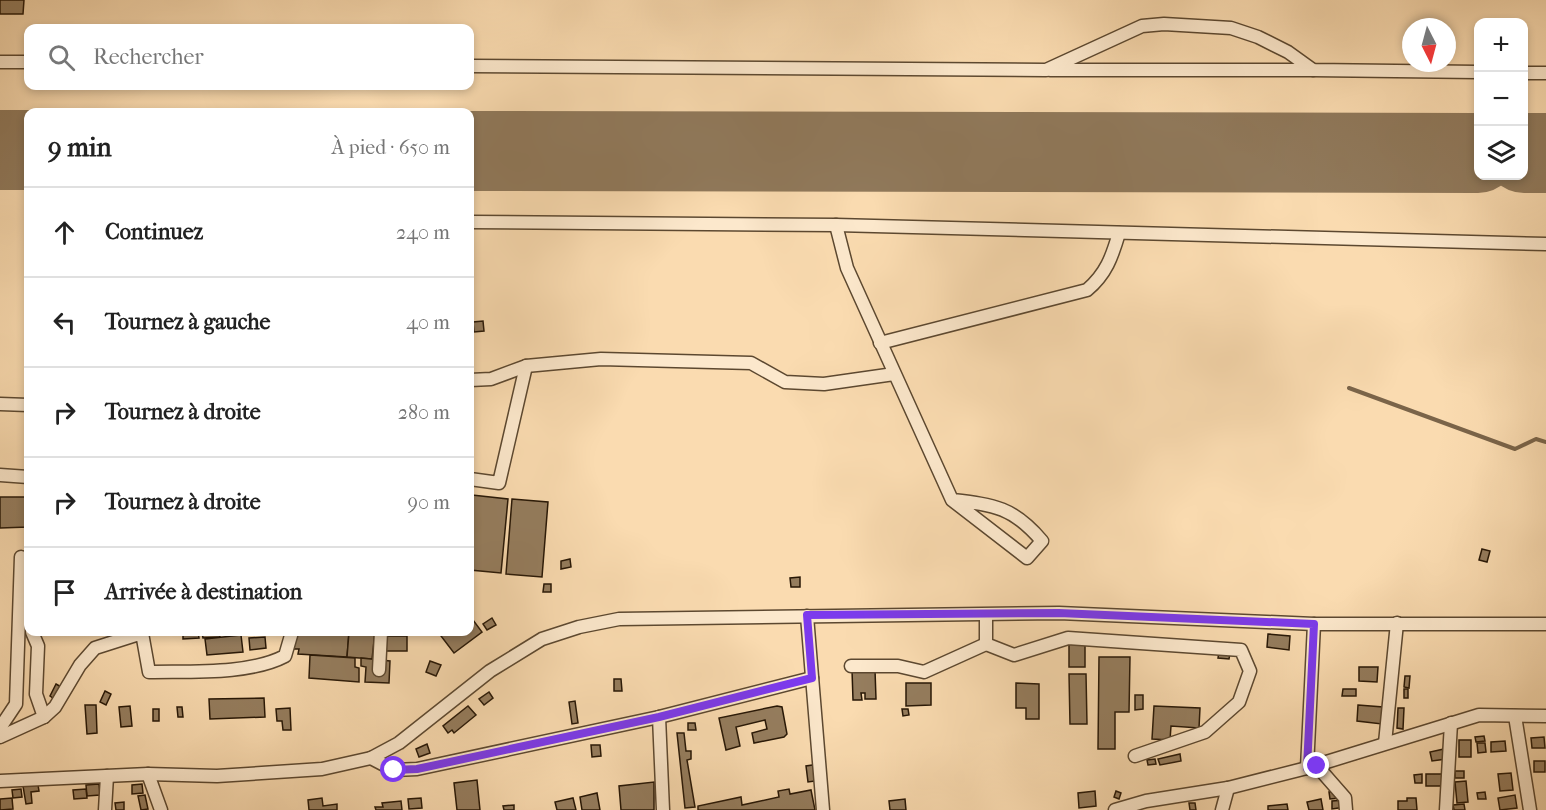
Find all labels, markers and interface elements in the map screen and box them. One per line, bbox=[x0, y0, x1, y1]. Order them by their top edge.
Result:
north arrow bbox=[1402, 18, 1456, 72]
map controls bbox=[1474, 18, 1528, 180]
button: + bbox=[1474, 18, 1528, 72]
search box bbox=[24, 24, 474, 90]
icon: search bbox=[45, 41, 78, 74]
text: Rechercher bbox=[93, 44, 204, 70]
button: − bbox=[1474, 72, 1528, 126]
button: layers bbox=[1474, 126, 1528, 180]
text: 9 min bbox=[48, 132, 112, 163]
text: À pied · 650 m bbox=[331, 136, 450, 159]
icon: ahead bbox=[48, 216, 81, 249]
text: Continuez bbox=[105, 219, 203, 245]
text: 240 m bbox=[396, 221, 450, 244]
icon: left bbox=[48, 306, 81, 339]
text: Tournez à gauche bbox=[105, 309, 270, 335]
text: 40 m bbox=[406, 311, 450, 334]
icon: right bbox=[48, 396, 81, 429]
text: Tournez à droite bbox=[105, 399, 261, 425]
text: 280 m bbox=[398, 401, 450, 424]
icon: right bbox=[48, 486, 81, 519]
text: Tournez à droite bbox=[105, 489, 261, 515]
text: 90 m bbox=[408, 491, 450, 514]
icon: arrive bbox=[48, 576, 81, 609]
text: Arrivée à destination bbox=[105, 579, 302, 605]
route end bbox=[1303, 752, 1329, 778]
route start bbox=[380, 756, 406, 782]

